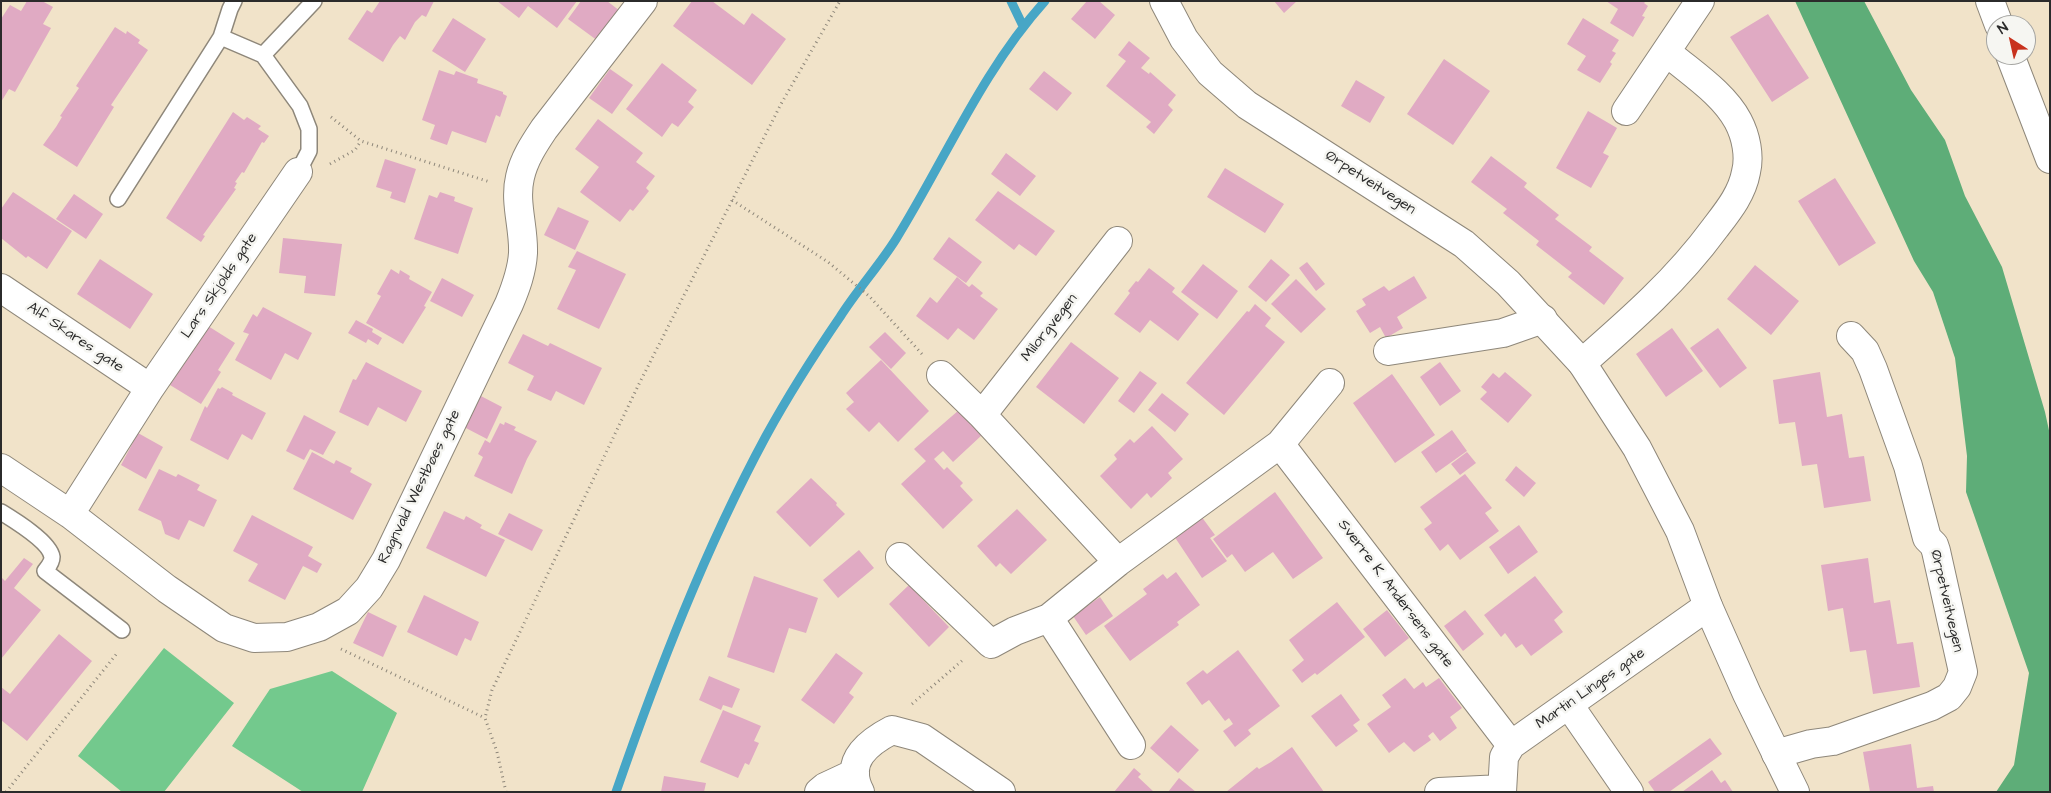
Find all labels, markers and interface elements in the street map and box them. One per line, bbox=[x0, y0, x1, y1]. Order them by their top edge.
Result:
north arrow bbox=[1986, 15, 2036, 65]
text: N bbox=[1994, 18, 2012, 39]
street label: Ørpetveitvegen bbox=[1321, 147, 1419, 219]
street label: Lars Skjolds gate bbox=[178, 230, 262, 342]
street label: Milorgvegen bbox=[1018, 291, 1082, 365]
street label: Alf Skares gate bbox=[23, 299, 127, 377]
street label: Ragnvald Westbøes gate bbox=[375, 407, 465, 567]
street label: Sverre K. Andersens gate bbox=[1333, 516, 1457, 672]
street label: Ørpetveitvegen bbox=[1925, 548, 1967, 654]
street label: Martin Linges gate bbox=[1533, 645, 1649, 733]

